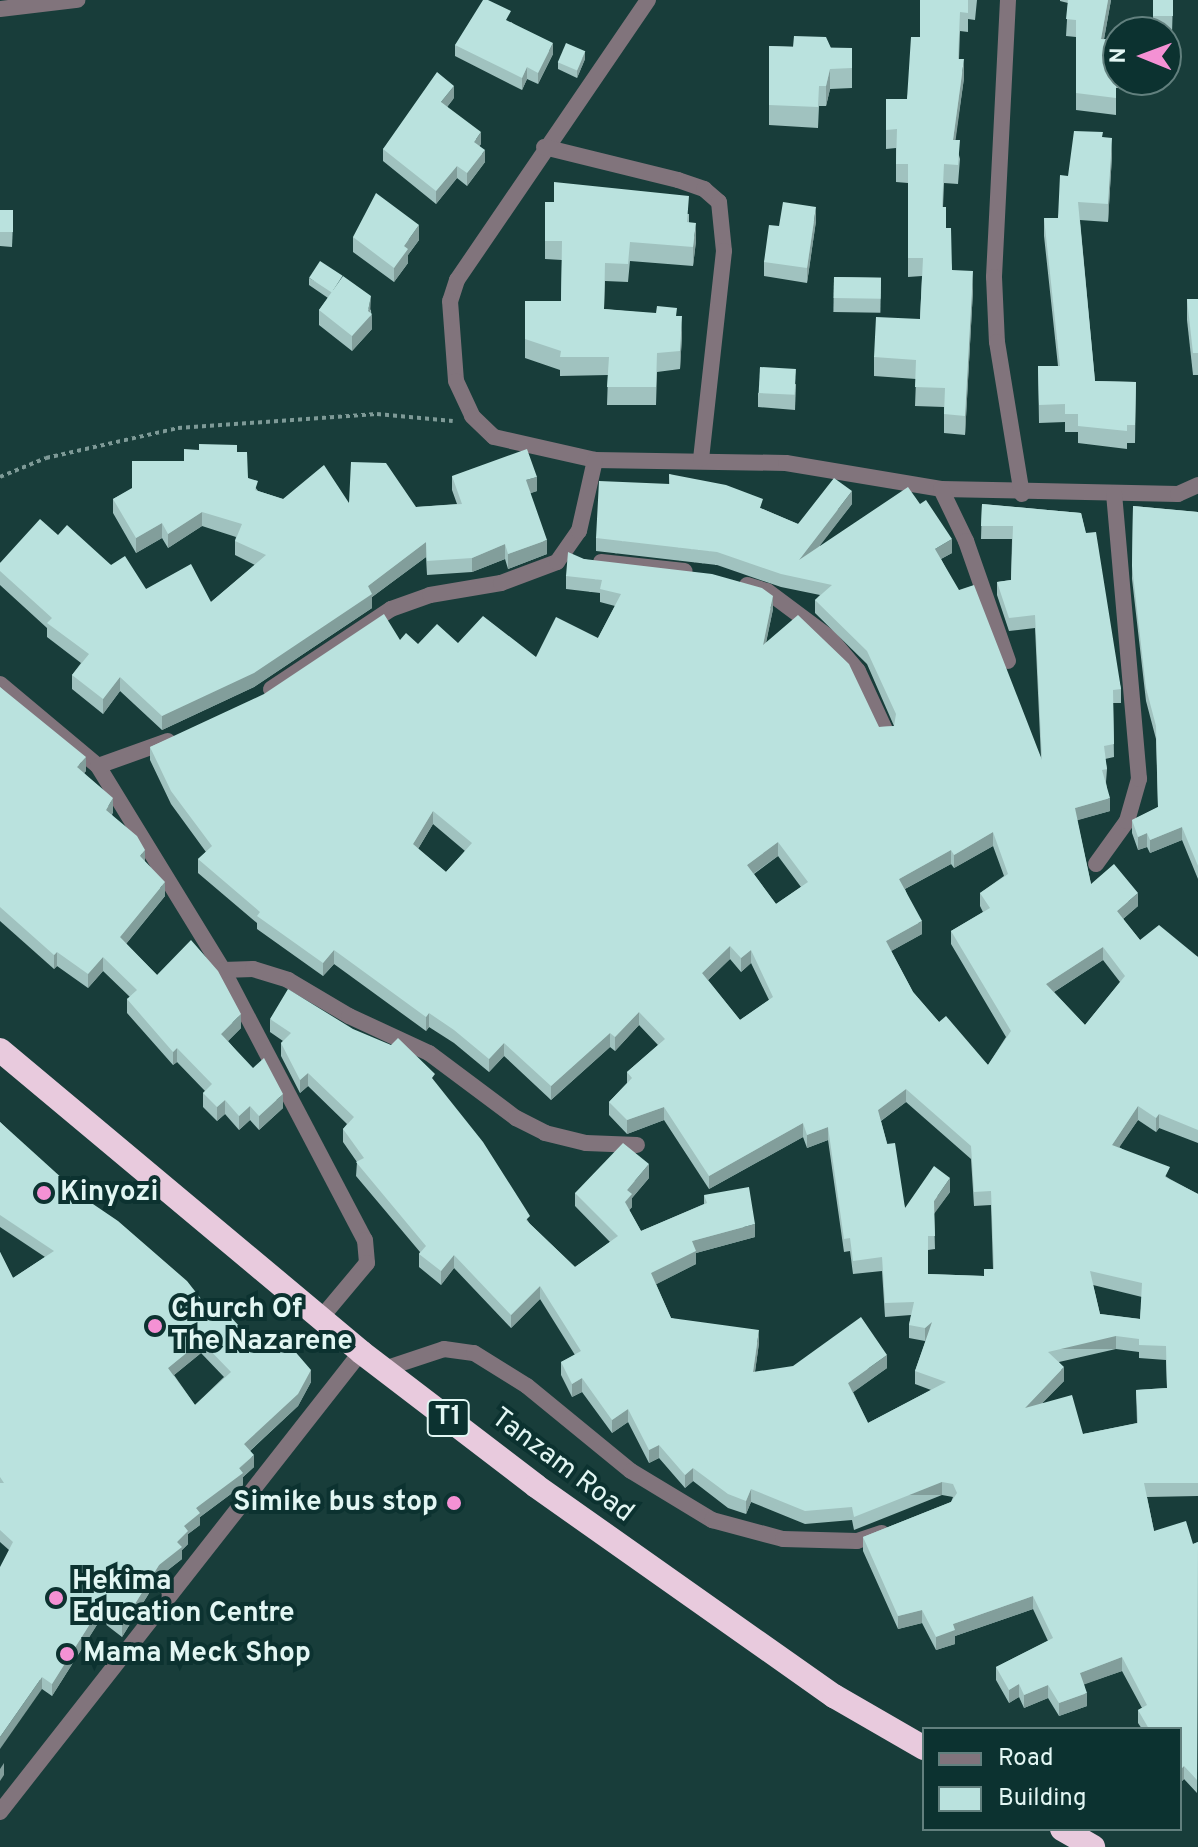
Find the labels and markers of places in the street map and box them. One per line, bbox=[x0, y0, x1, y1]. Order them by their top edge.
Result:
place label: Kinyozi bbox=[60, 1176, 158, 1210]
marker: Kinyozi bbox=[35, 1184, 53, 1202]
place label: Church Of The Nazarene bbox=[171, 1293, 353, 1359]
marker: Church Of The Nazarene bbox=[146, 1317, 164, 1335]
place label: Simike bus stop bbox=[233, 1486, 438, 1520]
marker: Simike bus stop bbox=[445, 1494, 463, 1512]
place label: Hekima Education Centre bbox=[72, 1565, 295, 1631]
marker: Hekima Education Centre bbox=[47, 1589, 65, 1607]
place label: Mama Meck Shop bbox=[83, 1637, 311, 1671]
marker: Mama Meck Shop bbox=[58, 1645, 76, 1663]

